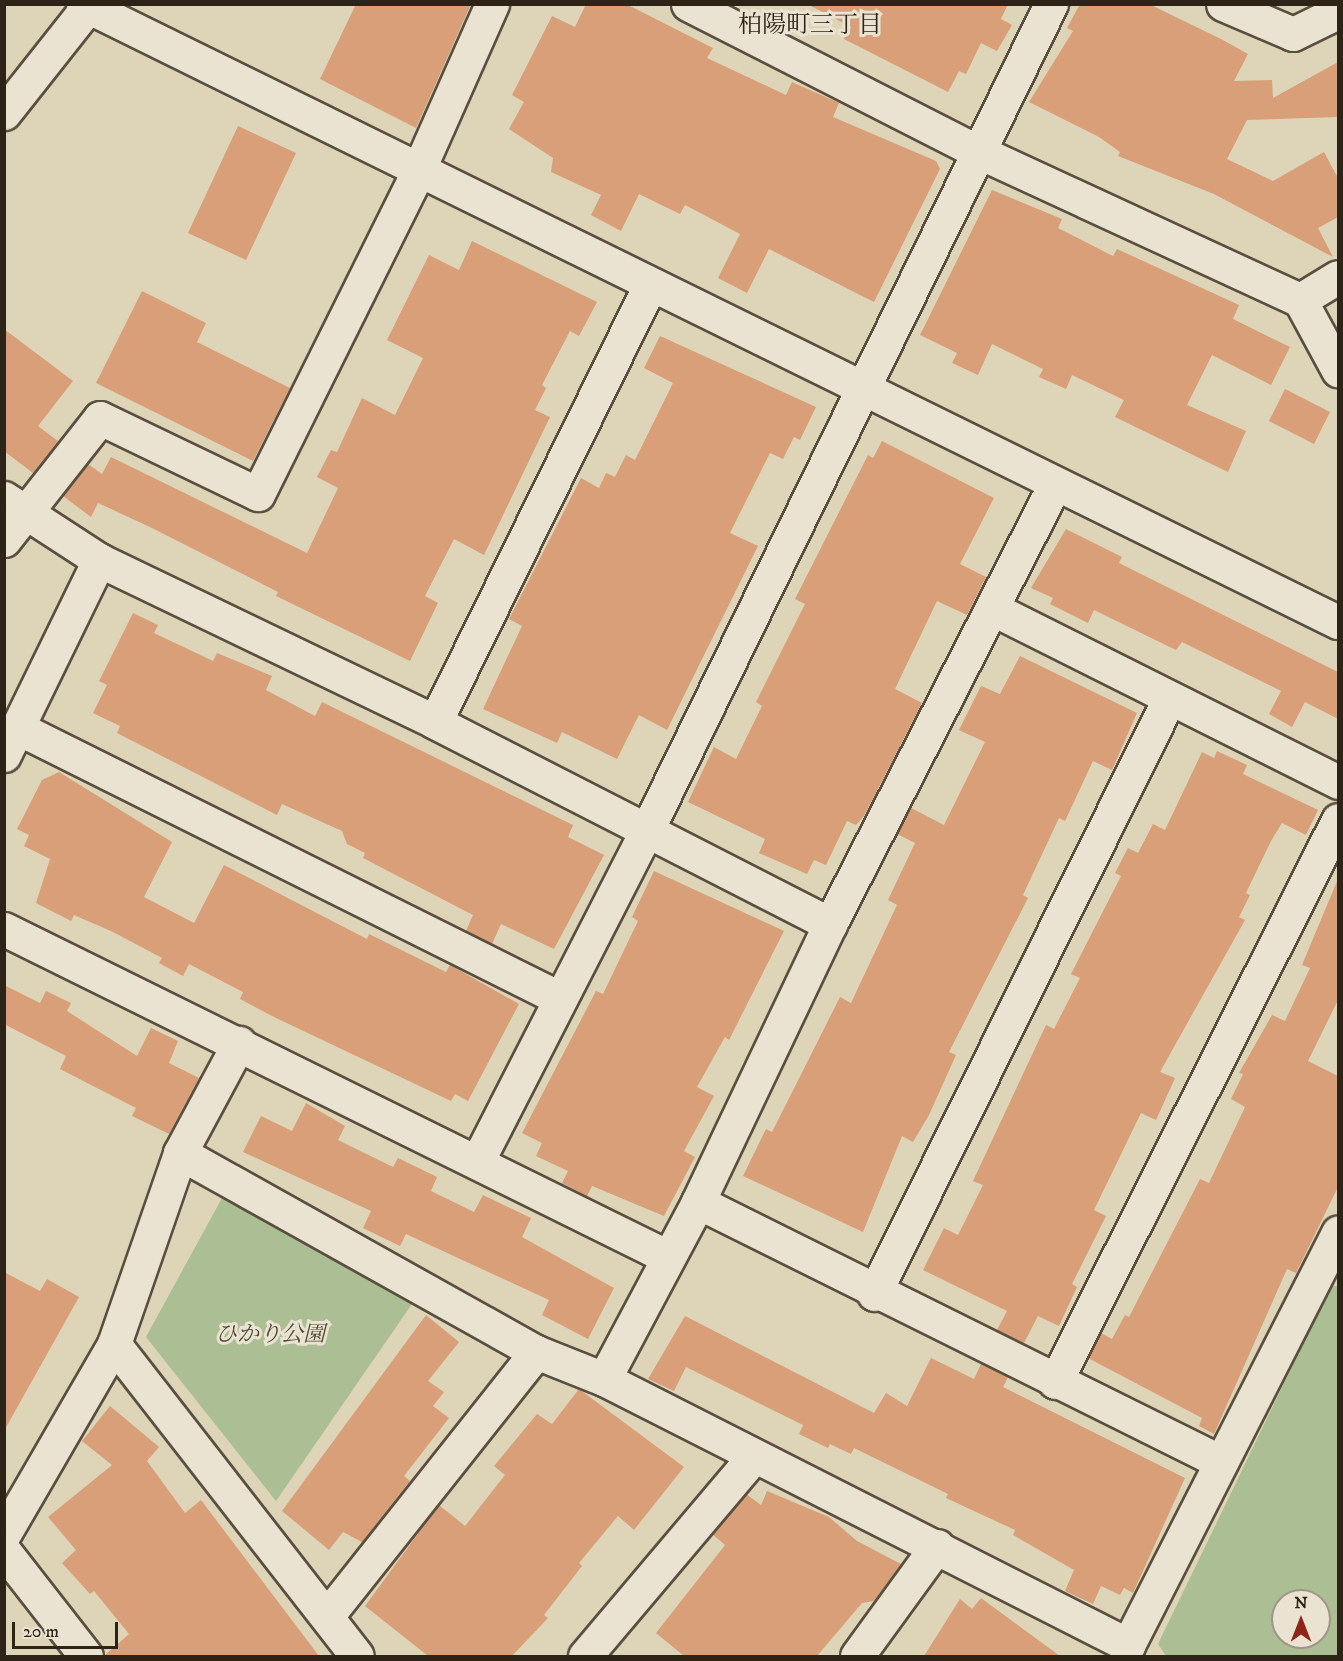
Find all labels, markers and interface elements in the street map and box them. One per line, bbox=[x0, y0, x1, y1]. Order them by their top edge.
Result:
district label: 柏陽町三丁目 bbox=[738, 12, 882, 40]
park label: ひかり公園 bbox=[215, 1322, 325, 1348]
north arrow bbox=[1271, 1589, 1331, 1649]
text: N bbox=[1294, 1593, 1308, 1613]
scale bar bbox=[15, 1610, 122, 1648]
text: 20 m bbox=[23, 1621, 59, 1643]

